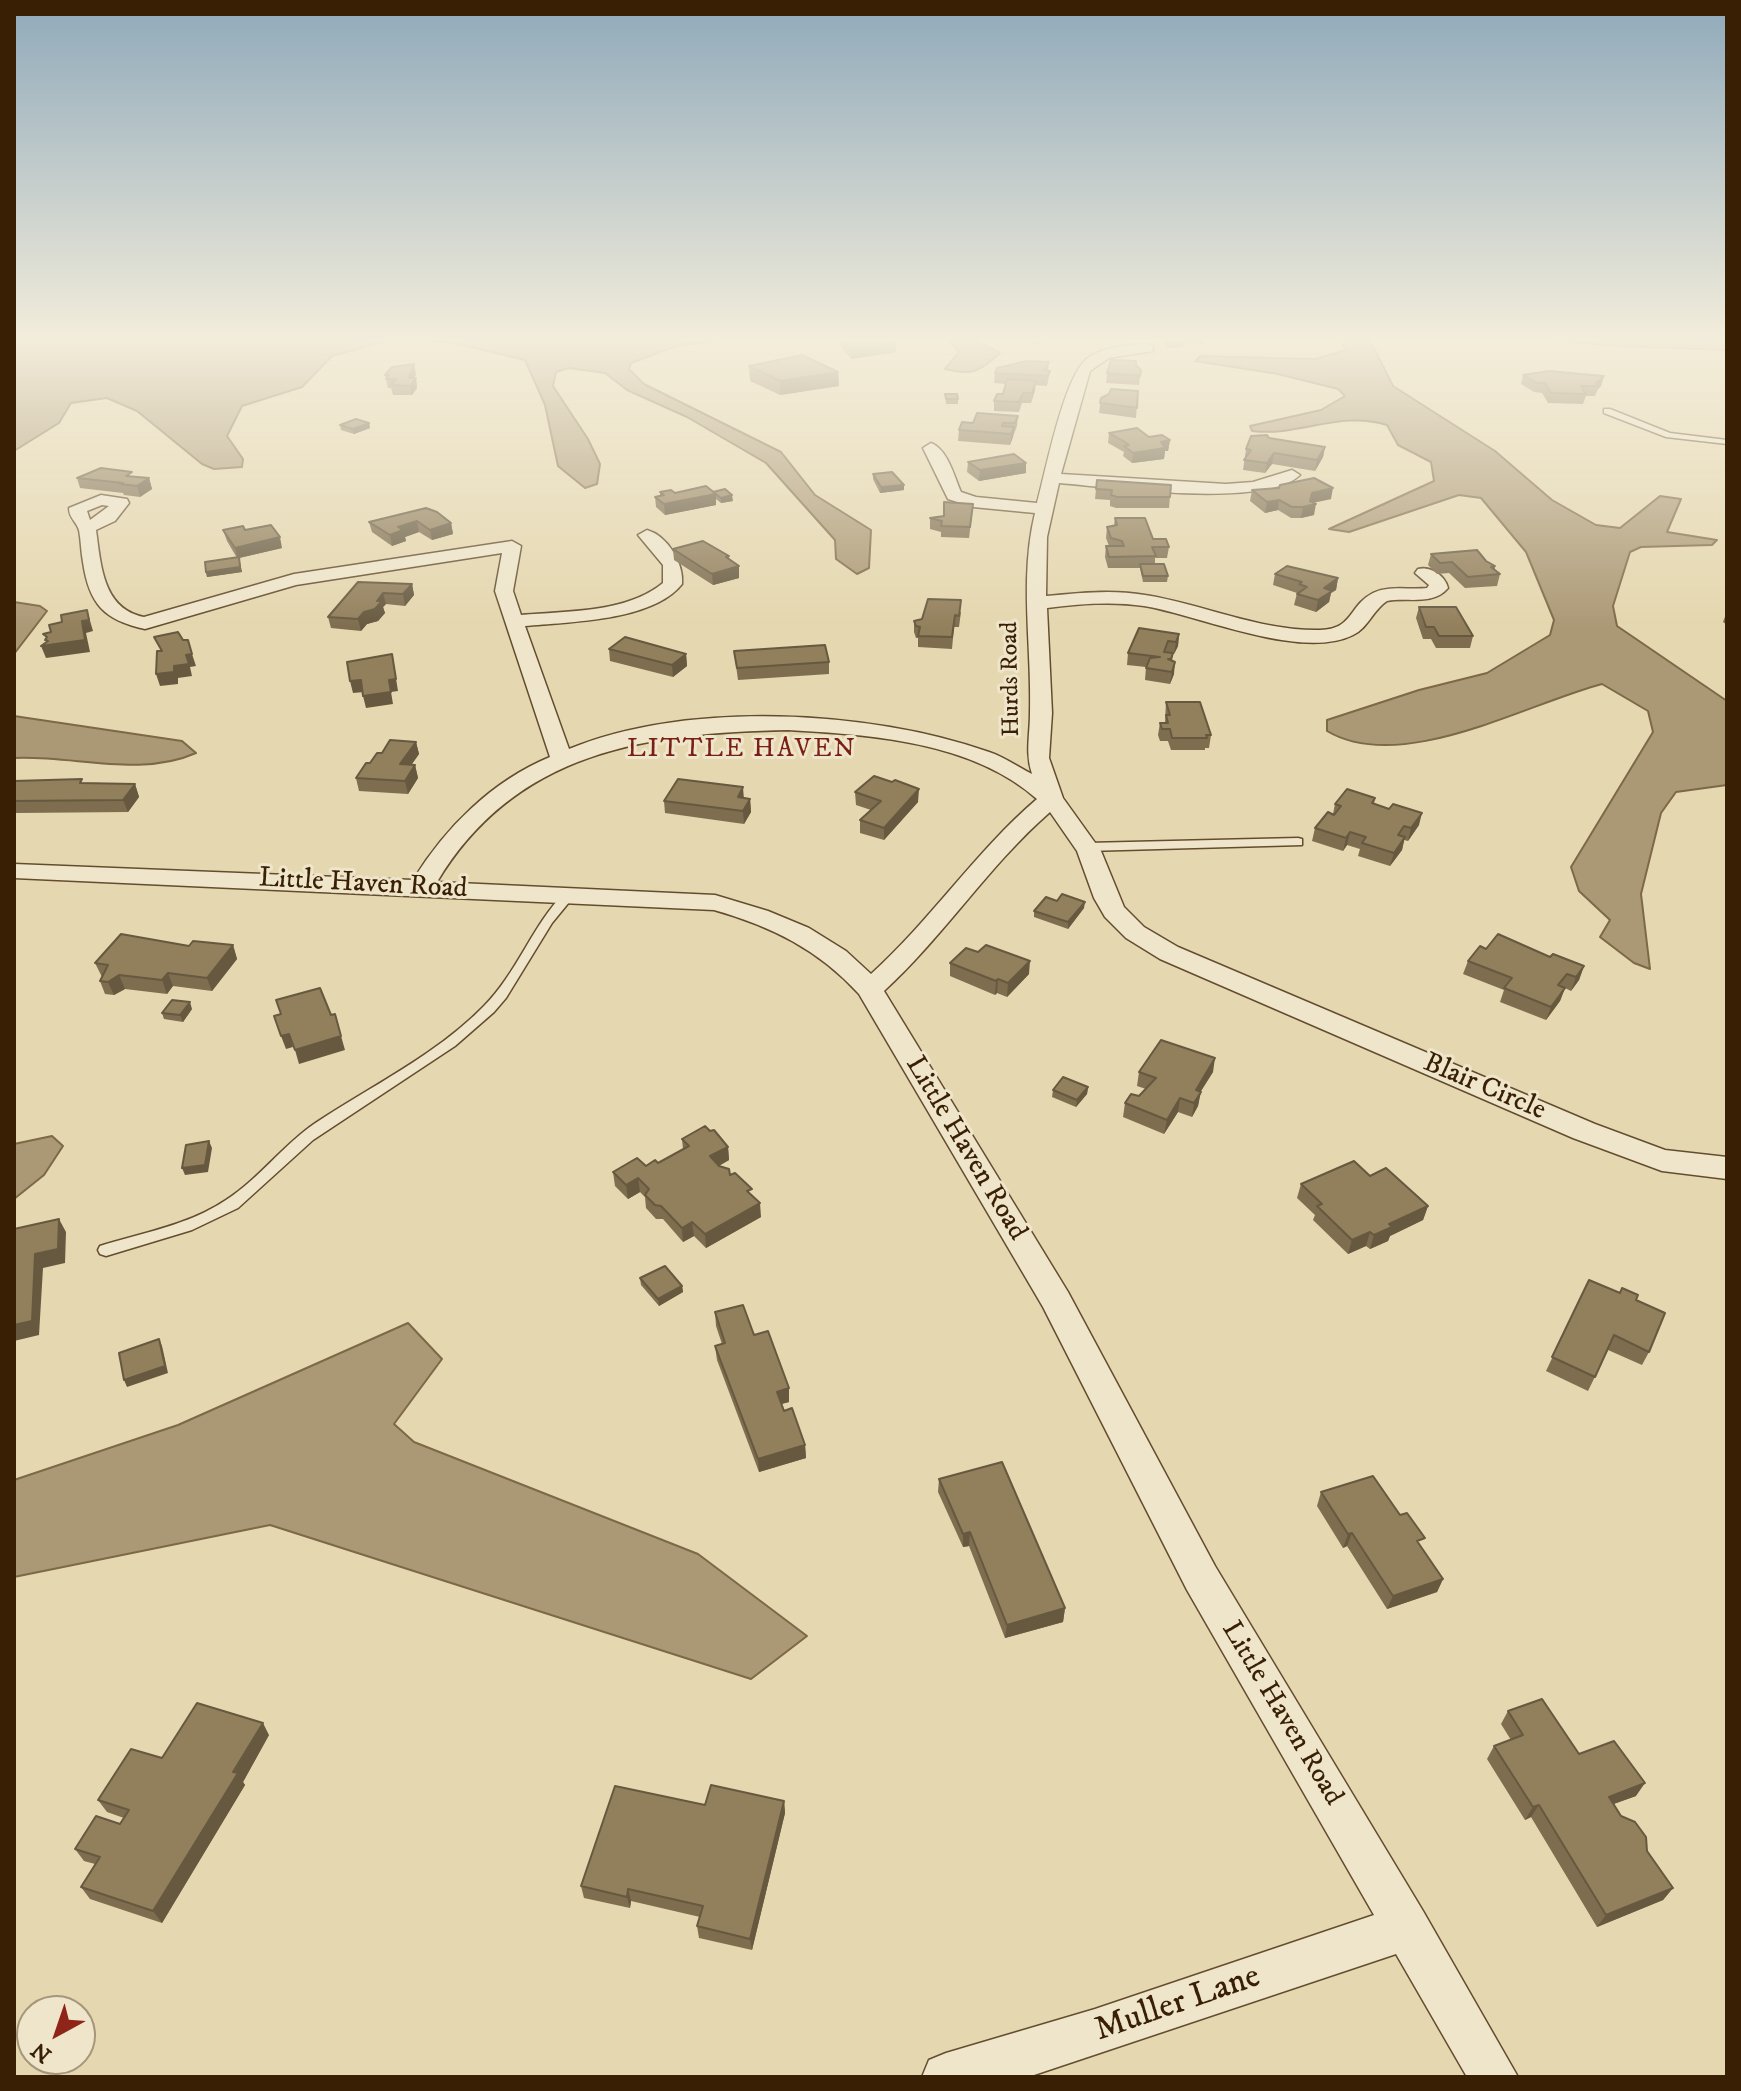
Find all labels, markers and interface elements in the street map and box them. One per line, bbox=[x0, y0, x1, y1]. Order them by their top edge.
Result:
street label: Hurds Road bbox=[997, 621, 1027, 737]
district label: LITTLE HAVEN bbox=[627, 735, 857, 767]
street label: Little Haven Road bbox=[258, 863, 468, 907]
street label: Blair Circle bbox=[1418, 1047, 1550, 1129]
street label: Little Haven Road bbox=[897, 1051, 1033, 1247]
street label: Little Haven Road bbox=[1213, 1616, 1349, 1812]
street label: Muller Lane bbox=[1090, 1958, 1266, 2052]
north arrow bbox=[16, 1995, 96, 2075]
text: N bbox=[26, 2036, 57, 2068]

